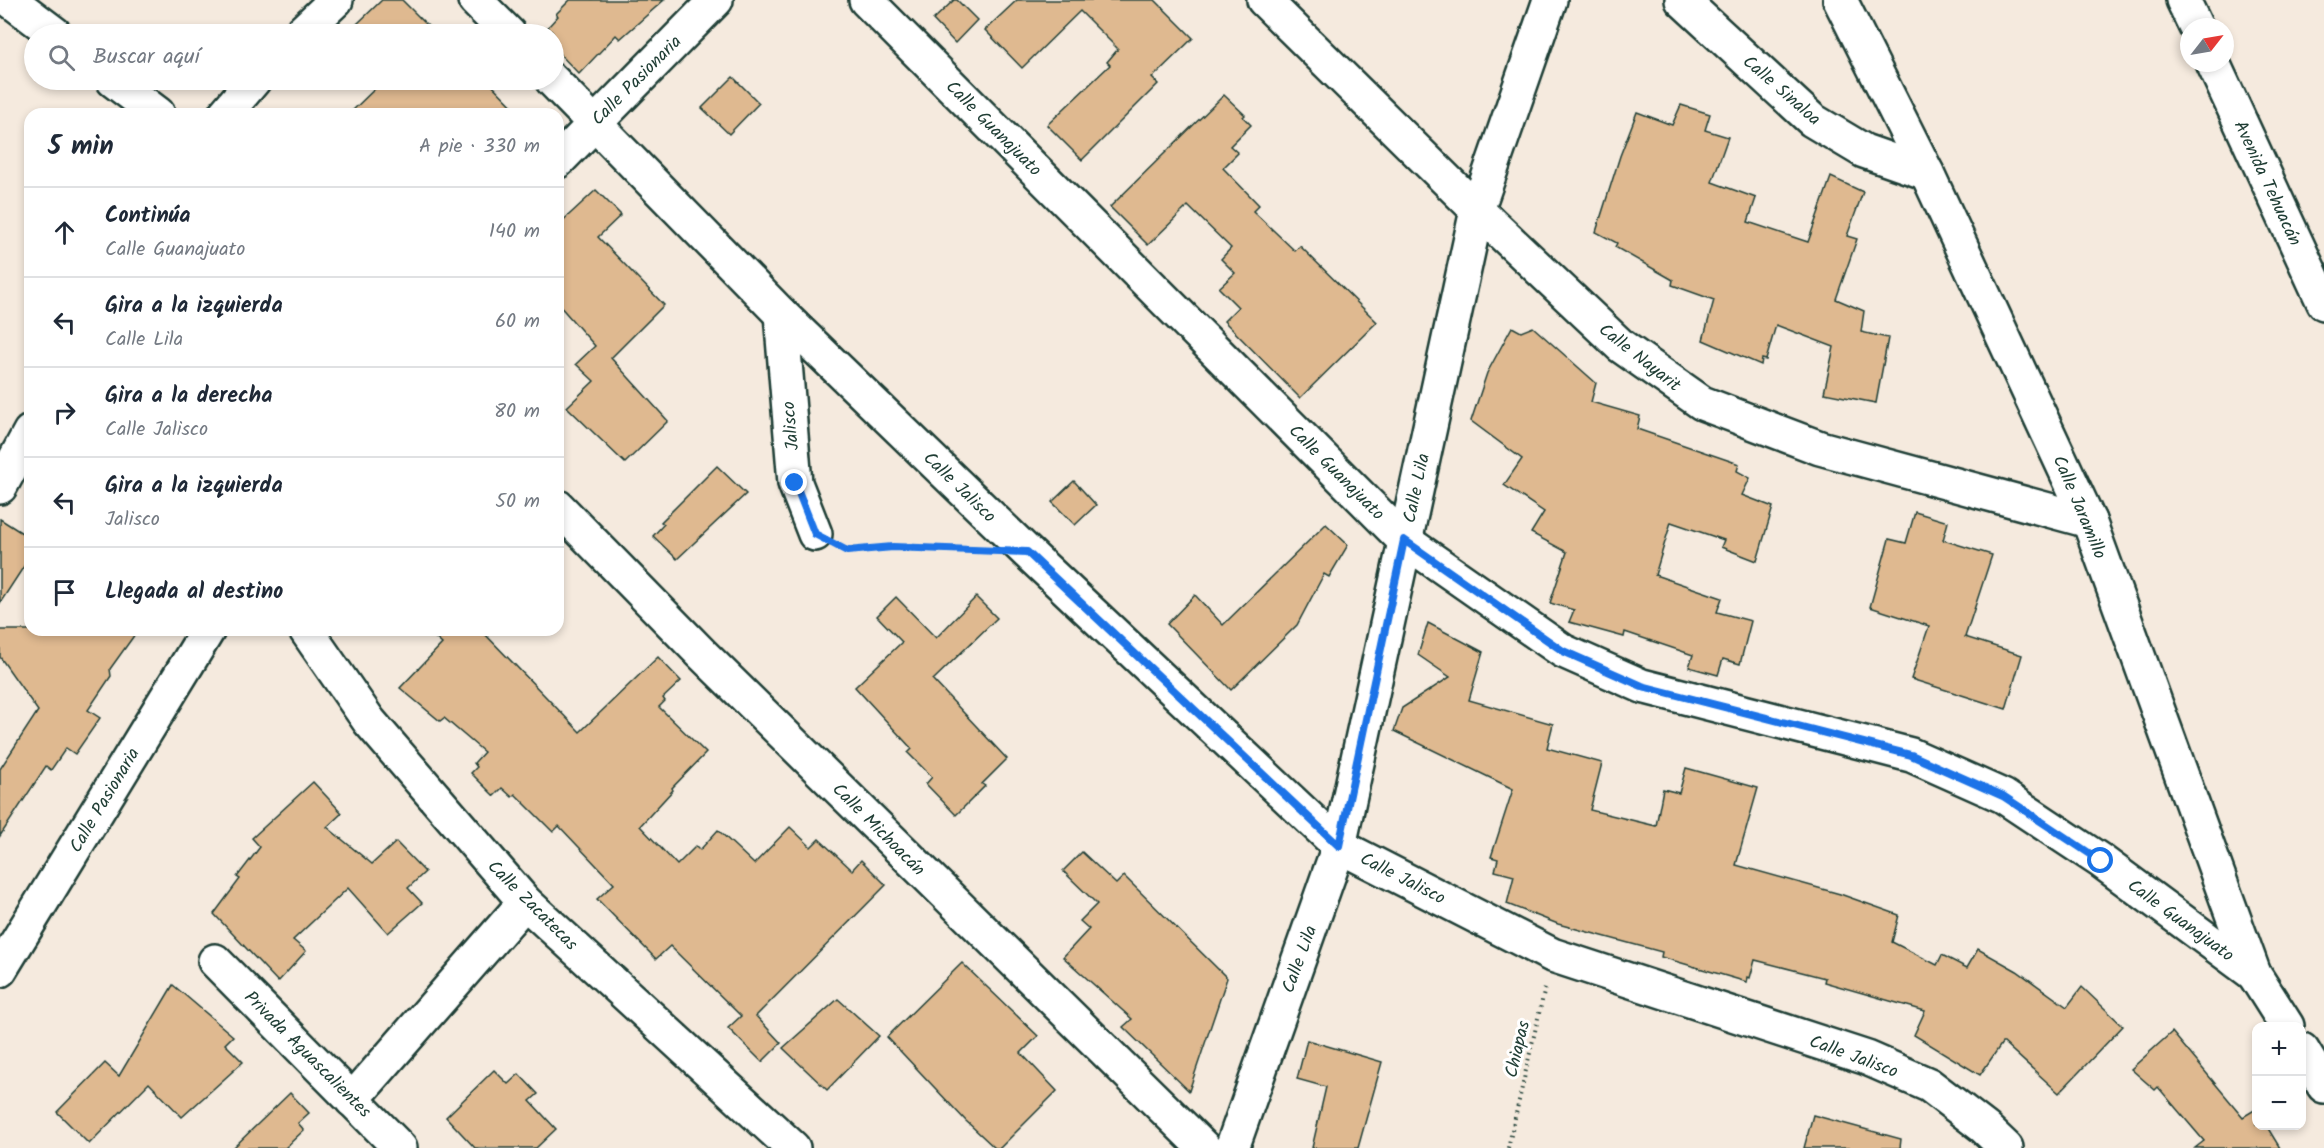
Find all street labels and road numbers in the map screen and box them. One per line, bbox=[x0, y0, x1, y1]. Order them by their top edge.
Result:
street label: Calle Pasionaria bbox=[585, 29, 689, 133]
street label: Calle Sinaloa bbox=[1735, 49, 1827, 134]
street label: Calle Guanajuato bbox=[938, 74, 1048, 184]
street label: Avenida Tehuacán bbox=[2225, 116, 2308, 251]
street label: Calle Nayarit bbox=[1591, 317, 1687, 400]
street label: Jalisco bbox=[775, 400, 808, 452]
street label: Calle Guanajuato bbox=[1281, 418, 1391, 528]
street label: Calle Jalisco bbox=[916, 445, 1002, 531]
street label: Calle Lila bbox=[1396, 451, 1439, 526]
street label: Calle Jaramillo bbox=[2044, 451, 2113, 564]
street label: Calle Pasionaria bbox=[62, 743, 148, 859]
street label: Calle Michoacán bbox=[824, 777, 931, 884]
street label: Calle Jalisco bbox=[1354, 845, 1450, 913]
street label: Calle Zacatecas bbox=[480, 854, 584, 958]
street label: Calle Guanajuato bbox=[2121, 872, 2240, 970]
street label: Calle Lila bbox=[1275, 922, 1326, 998]
street label: Privada Aguascalientes bbox=[236, 985, 378, 1126]
street label: Chiapas bbox=[1498, 1018, 1539, 1081]
street label: Calle Jalisco bbox=[1805, 1028, 1902, 1087]

